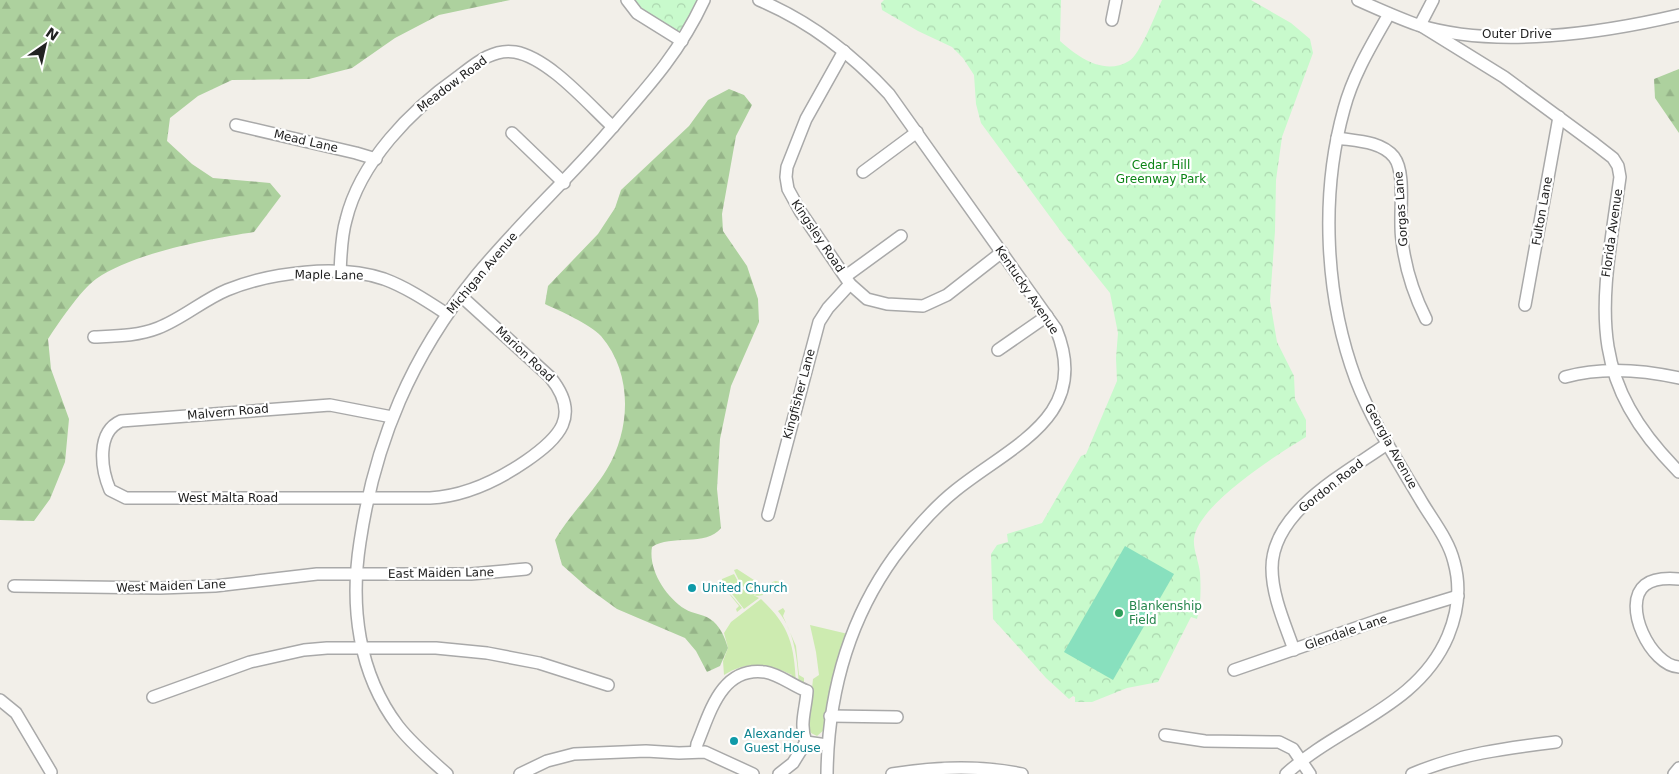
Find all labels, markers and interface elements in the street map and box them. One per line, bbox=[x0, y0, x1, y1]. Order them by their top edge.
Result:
north arrow bbox=[20, 20, 70, 70]
text: N bbox=[43, 24, 62, 44]
street label: Outer Drive bbox=[1482, 27, 1552, 41]
street label: Meadow Road bbox=[414, 53, 490, 115]
street label: Mead Lane bbox=[272, 127, 340, 155]
park label: Cedar Hill Greenway Park bbox=[1116, 158, 1206, 186]
street label: Gorgas Lane bbox=[1391, 171, 1411, 247]
street label: Fulton Lane bbox=[1529, 175, 1555, 247]
street label: Florida Avenue bbox=[1599, 188, 1625, 278]
street label: Kingsley Road bbox=[789, 197, 847, 275]
street label: Michigan Avenue bbox=[444, 229, 520, 317]
street label: Kentucky Avenue bbox=[992, 243, 1062, 337]
street label: Maple Lane bbox=[294, 267, 364, 283]
street label: Marion Road bbox=[493, 323, 557, 385]
street label: Kingfisher Lane bbox=[780, 347, 818, 441]
street label: Malvern Road bbox=[187, 401, 269, 423]
street label: Georgia Avenue bbox=[1362, 401, 1420, 491]
street label: Gordon Road bbox=[1296, 457, 1366, 515]
street label: West Malta Road bbox=[178, 491, 278, 505]
street label: East Maiden Lane bbox=[388, 565, 494, 581]
street label: West Maiden Lane bbox=[116, 577, 226, 595]
place label: United Church bbox=[702, 581, 788, 595]
marker: United Church bbox=[686, 582, 698, 594]
place label: Blankenship Field bbox=[1129, 599, 1202, 627]
marker: Blankenship Field bbox=[1113, 607, 1125, 619]
street label: Glendale Lane bbox=[1303, 611, 1389, 653]
place label: Alexander Guest House bbox=[744, 727, 821, 755]
marker: Alexander Guest House bbox=[728, 735, 740, 747]

